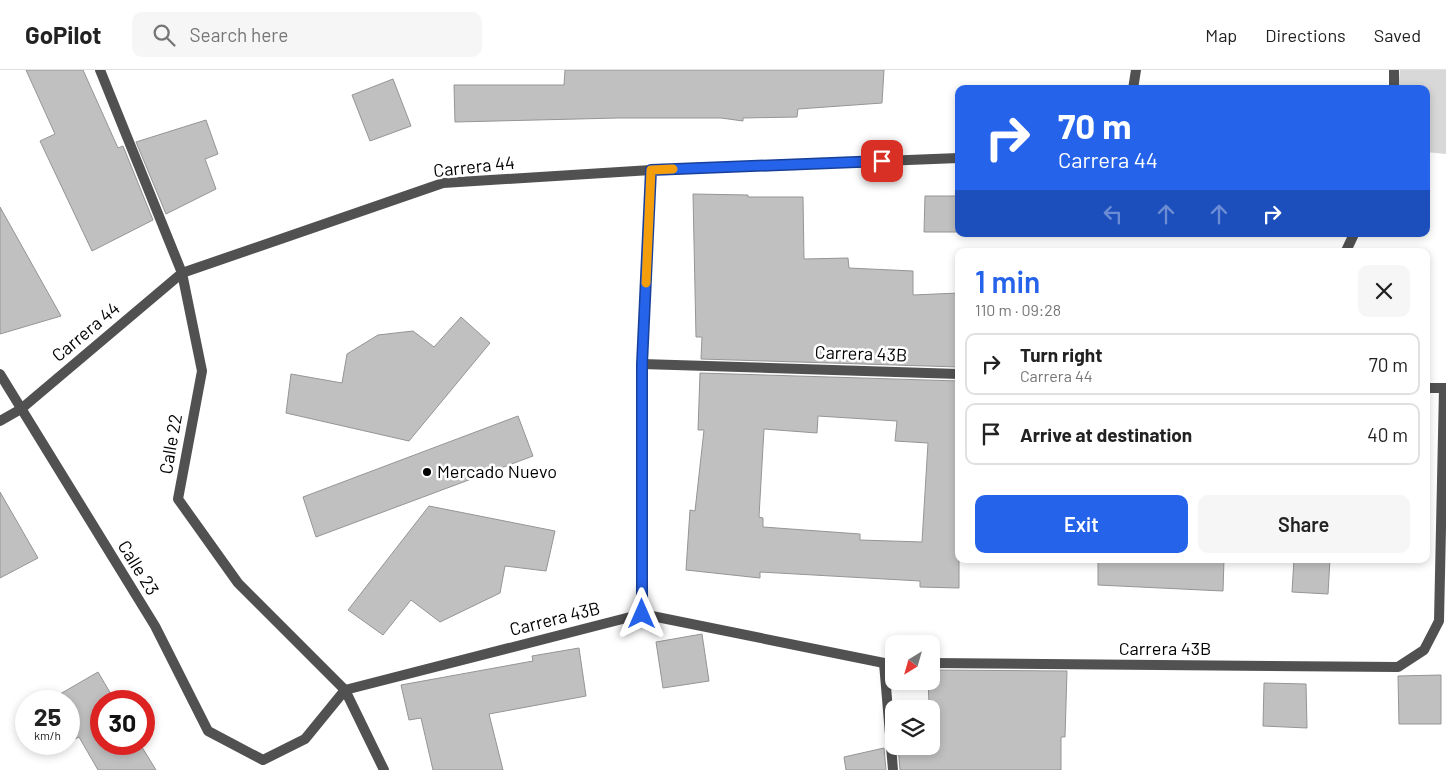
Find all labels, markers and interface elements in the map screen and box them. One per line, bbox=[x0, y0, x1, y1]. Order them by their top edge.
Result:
search box bbox=[132, 12, 482, 57]
text: GoPilot bbox=[25, 20, 102, 49]
icon: search bbox=[150, 21, 178, 49]
text: Search here bbox=[190, 23, 288, 46]
text: Map bbox=[1205, 24, 1237, 46]
text: Directions bbox=[1265, 24, 1346, 46]
text: Saved bbox=[1374, 24, 1421, 46]
text: 70 m bbox=[1058, 104, 1132, 146]
icon: right bbox=[975, 105, 1040, 170]
pin bbox=[861, 140, 903, 182]
text: Carrera 44 bbox=[1058, 146, 1158, 172]
icon: arrive bbox=[868, 147, 896, 175]
street label: Carrera 44 bbox=[432, 151, 516, 181]
icon: left bbox=[1099, 200, 1127, 228]
icon: ahead bbox=[1152, 200, 1180, 228]
icon: ahead bbox=[1205, 200, 1233, 228]
icon: right bbox=[1258, 200, 1286, 228]
text: 1 min bbox=[975, 263, 1040, 299]
button: close bbox=[1358, 265, 1410, 317]
street label: Carrera 44 bbox=[47, 297, 124, 366]
text: 110 m · 09:28 bbox=[975, 300, 1061, 319]
street label: Carrera 43B bbox=[814, 340, 908, 366]
text: Turn right bbox=[1020, 343, 1102, 366]
icon: right bbox=[977, 350, 1005, 378]
text: 70 m bbox=[1369, 353, 1408, 376]
text: Carrera 44 bbox=[1020, 366, 1093, 385]
street label: Calle 22 bbox=[154, 412, 186, 476]
icon: arrive bbox=[977, 420, 1005, 448]
text: Arrive at destination bbox=[1020, 423, 1192, 446]
text: 40 m bbox=[1367, 423, 1408, 446]
place label: Mercado Nuevo bbox=[437, 460, 557, 482]
marker: Mercado Nuevo bbox=[421, 466, 433, 478]
button: Exit bbox=[975, 495, 1188, 553]
button: Share bbox=[1198, 495, 1410, 553]
street label: Calle 23 bbox=[114, 536, 164, 599]
position arrow bbox=[615, 587, 667, 639]
street label: Carrera 43B bbox=[507, 596, 602, 640]
north arrow bbox=[885, 635, 940, 690]
map controls bbox=[885, 635, 940, 755]
street label: Carrera 43B bbox=[1119, 637, 1211, 659]
speed limit sign: 30 bbox=[90, 690, 155, 755]
button: layers bbox=[885, 700, 940, 755]
text: 25 bbox=[34, 701, 61, 731]
text: km/h bbox=[34, 728, 61, 742]

